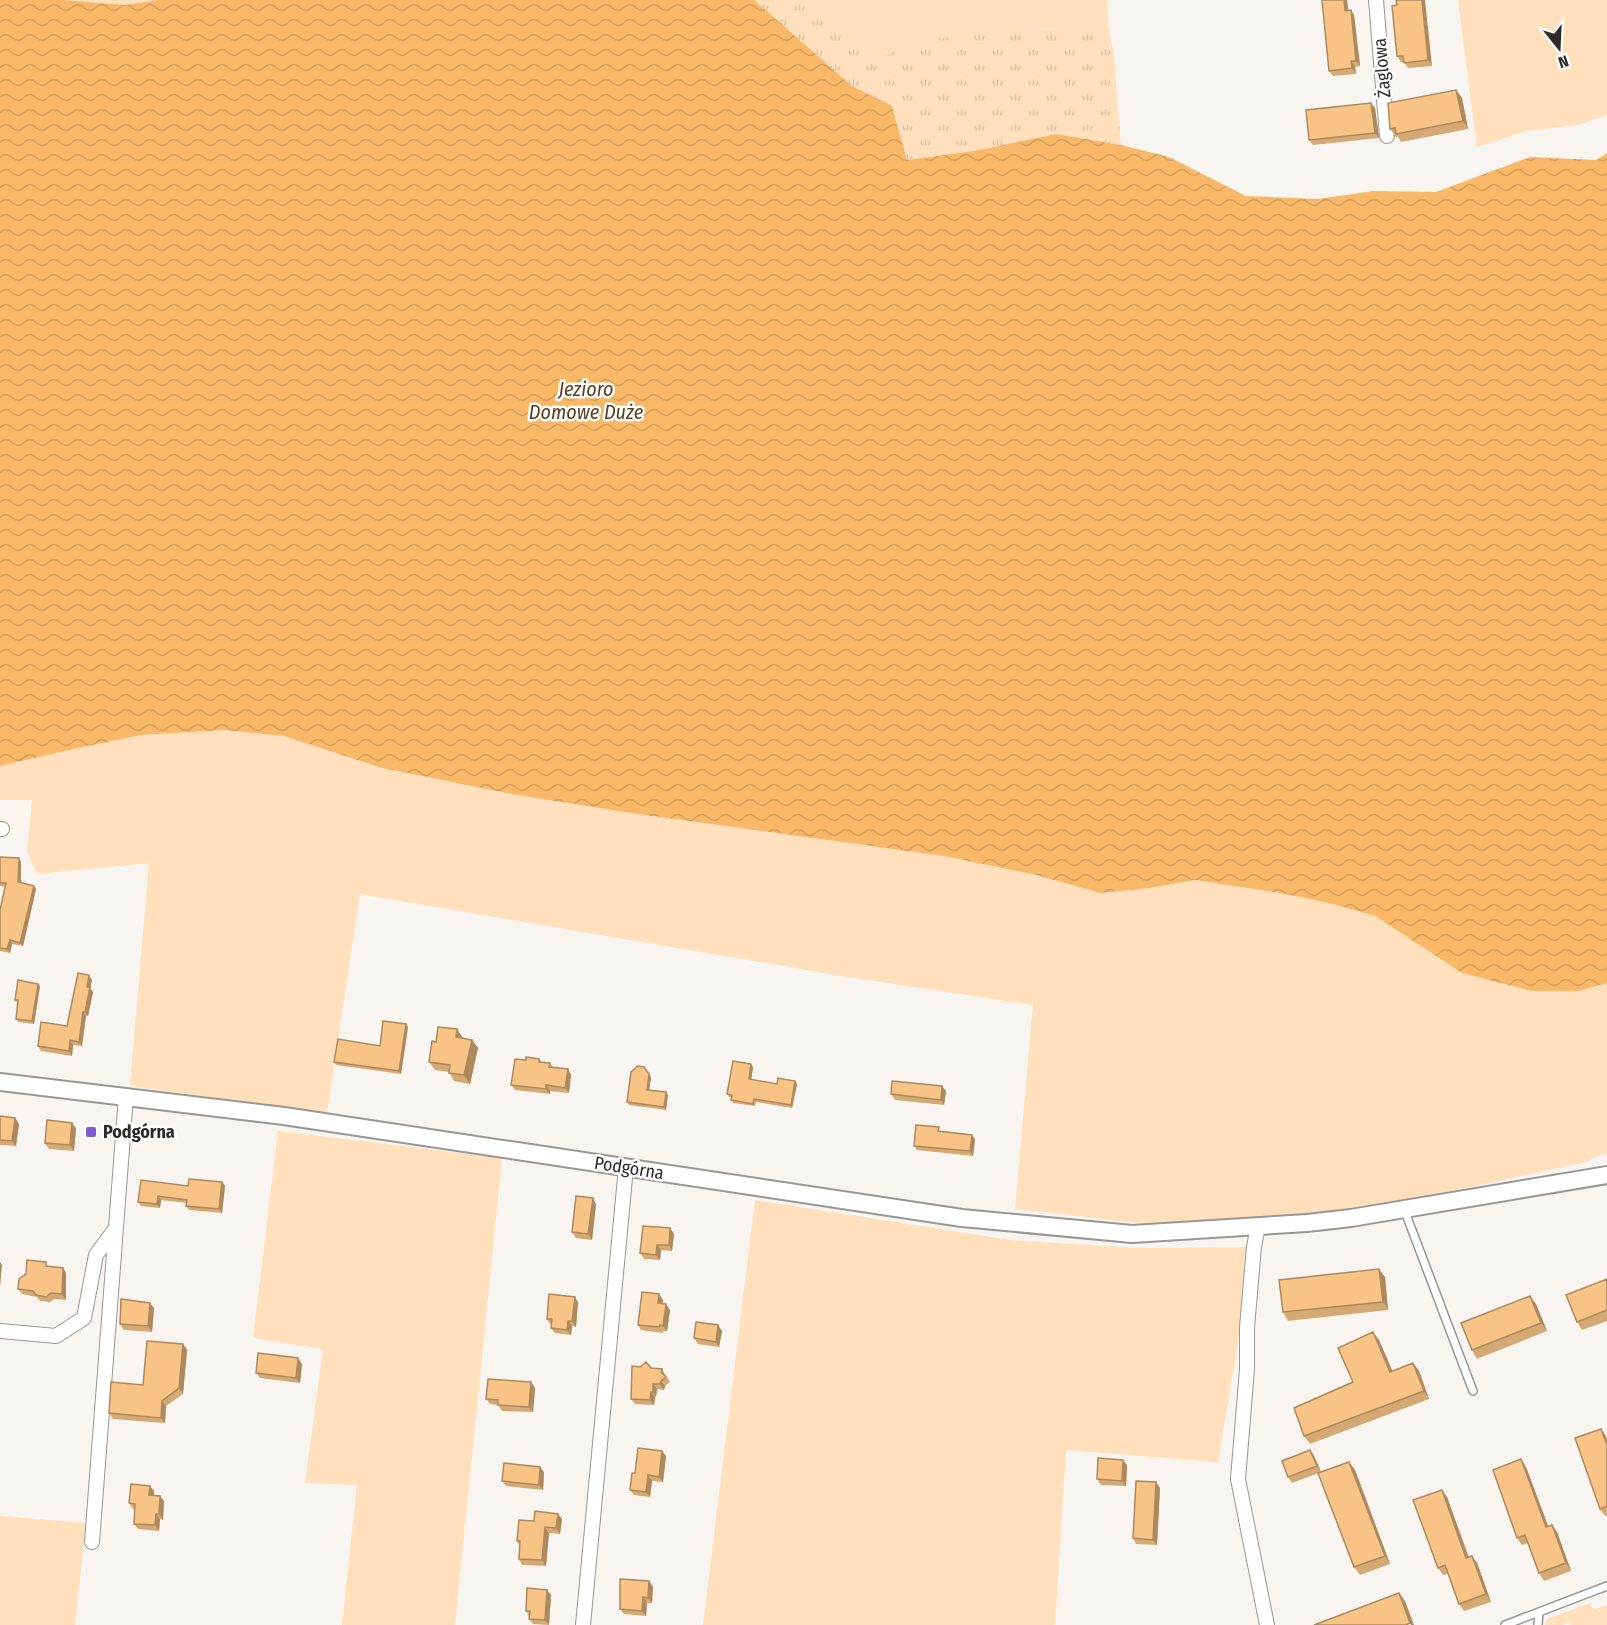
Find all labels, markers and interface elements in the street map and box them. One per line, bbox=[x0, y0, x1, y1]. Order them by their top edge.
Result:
north arrow bbox=[1529, 18, 1589, 78]
street label: Żaglowa bbox=[1368, 37, 1396, 99]
text: N bbox=[1556, 51, 1571, 72]
water label: Jezioro Domowe Duże bbox=[529, 377, 644, 424]
place label: Podgórna bbox=[103, 1121, 175, 1143]
marker: Podgórna bbox=[84, 1125, 98, 1139]
street label: Podgórna bbox=[593, 1152, 666, 1184]

